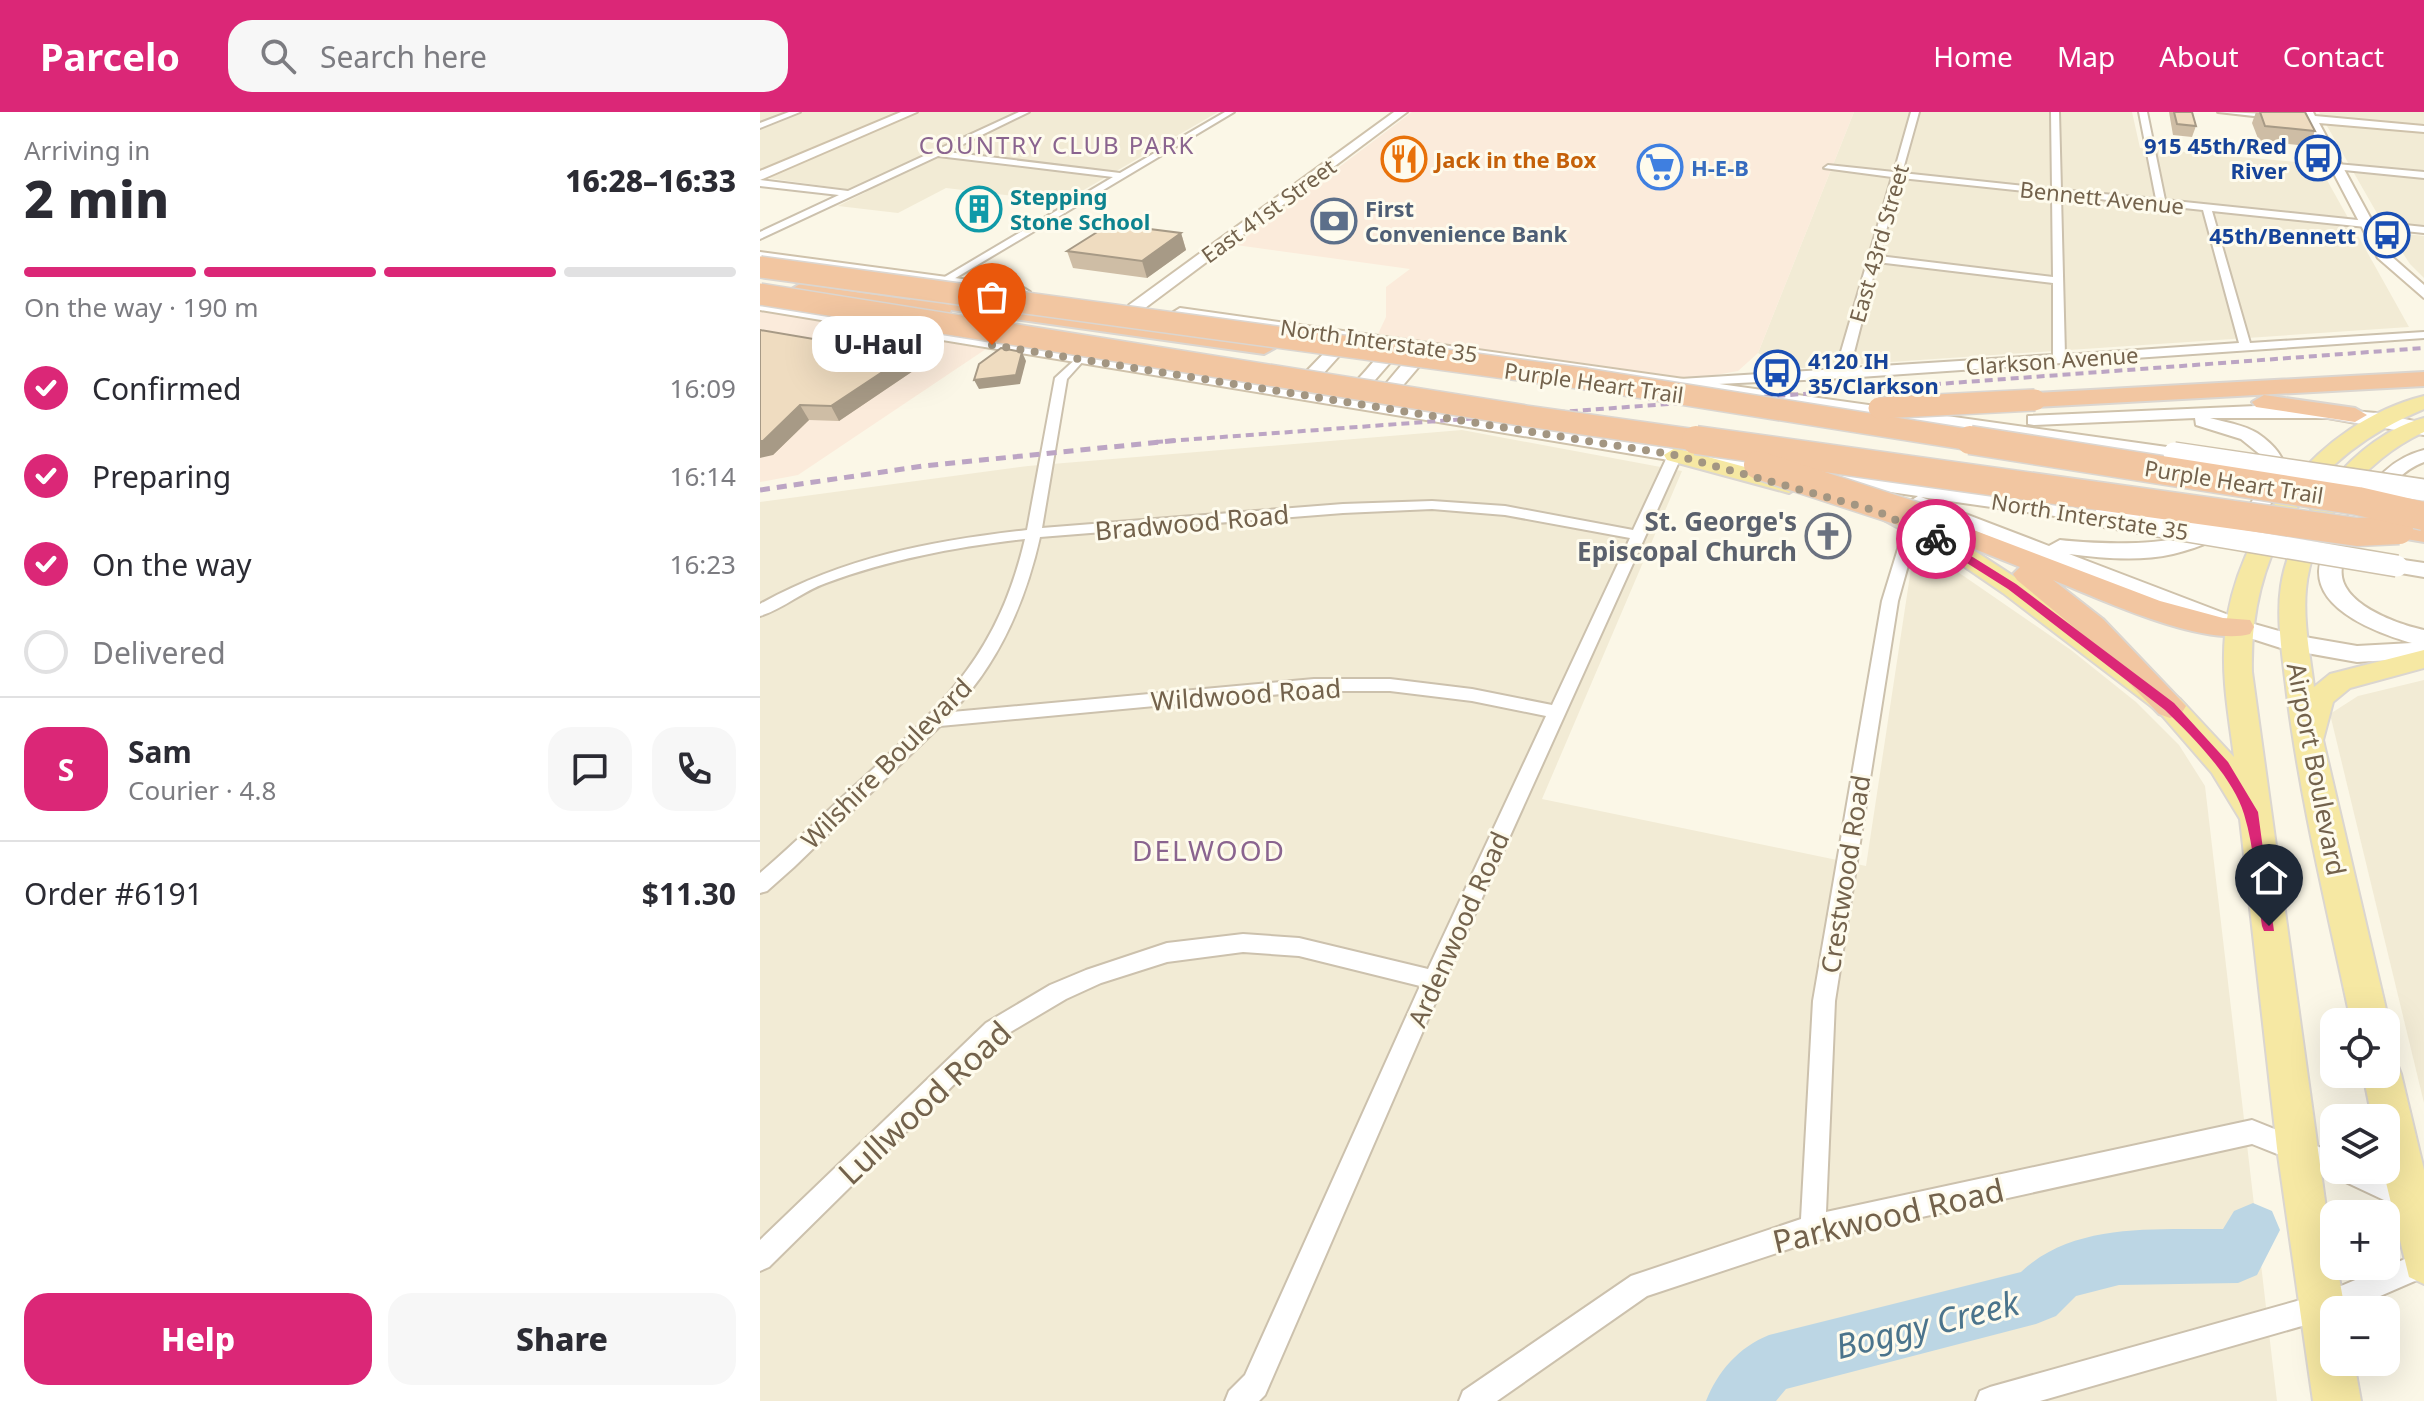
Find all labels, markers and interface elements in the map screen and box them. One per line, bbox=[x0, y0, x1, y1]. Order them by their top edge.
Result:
search box bbox=[228, 20, 788, 92]
text: Parcelo bbox=[40, 30, 180, 82]
icon: search bbox=[256, 34, 300, 78]
text: Search here bbox=[320, 36, 487, 77]
text: Home bbox=[1933, 37, 2013, 75]
text: Map bbox=[2057, 37, 2115, 75]
text: About bbox=[2159, 37, 2239, 75]
text: Contact bbox=[2283, 37, 2384, 75]
district label: COUNTRY CLUB PARK bbox=[919, 128, 1195, 161]
place label: 915 45th/Red River bbox=[2144, 130, 2287, 185]
text: Arriving in bbox=[24, 132, 150, 168]
bus stop icon: 915 45th/Red River bbox=[2294, 134, 2342, 182]
restaurant icon: Jack in the Box bbox=[1380, 135, 1428, 183]
supermarket icon: H-E-B bbox=[1636, 143, 1684, 191]
place label: Jack in the Box bbox=[1433, 144, 1596, 174]
street label: East 41st Street bbox=[1195, 151, 1341, 269]
place label: H-E-B bbox=[1691, 152, 1749, 182]
text: 16:28–16:33 bbox=[565, 160, 736, 201]
street label: East 43rd Street bbox=[1841, 160, 1915, 326]
text: 2 min bbox=[24, 162, 169, 233]
street label: Bennett Avenue bbox=[2018, 173, 2186, 221]
place label: Stepping Stone School bbox=[1010, 181, 1150, 236]
building icon: Stepping Stone School bbox=[955, 185, 1003, 233]
place label: First Convenience Bank bbox=[1365, 193, 1567, 248]
bank icon: First Convenience Bank bbox=[1310, 197, 1358, 245]
bus stop icon: 45th/Bennett bbox=[2363, 211, 2411, 259]
place label: 45th/Bennett bbox=[2209, 220, 2356, 250]
pin bbox=[958, 263, 1026, 345]
icon: bag bbox=[970, 275, 1014, 319]
text: On the way · 190 m bbox=[24, 289, 258, 325]
street label: North Interstate 35 bbox=[1278, 311, 1480, 369]
callout: U-Haul bbox=[812, 317, 944, 373]
text: U-Haul bbox=[834, 326, 922, 362]
street label: Clarkson Avenue bbox=[1965, 339, 2139, 381]
place label: 4120 IH 35/Clarkson bbox=[1808, 345, 1939, 400]
bus stop icon: 4120 IH 35/Clarkson bbox=[1753, 349, 1801, 397]
street label: Purple Heart Trail bbox=[1502, 355, 1686, 409]
icon: check bbox=[24, 366, 68, 410]
text: Confirmed bbox=[92, 368, 242, 409]
text: 16:09 bbox=[670, 370, 736, 406]
street label: Purple Heart Trail bbox=[2142, 452, 2326, 510]
icon: check bbox=[24, 454, 68, 498]
text: Preparing bbox=[92, 456, 231, 497]
text: 16:14 bbox=[670, 458, 736, 494]
street label: North Interstate 35 bbox=[1989, 486, 2191, 546]
street label: Bradwood Road bbox=[1093, 496, 1291, 548]
courier bbox=[1896, 499, 1976, 579]
place label: St. George's Episcopal Church bbox=[1577, 503, 1797, 569]
church icon: St. George's Episcopal Church bbox=[1804, 512, 1852, 560]
icon: bike bbox=[1914, 517, 1958, 561]
icon: check bbox=[24, 542, 68, 586]
text: On the way bbox=[92, 544, 252, 585]
text: 16:23 bbox=[670, 546, 736, 582]
text: Delivered bbox=[92, 632, 226, 673]
street label: Airport Boulevard bbox=[2279, 659, 2355, 879]
street label: Wildwood Road bbox=[1150, 669, 1342, 719]
street label: Wilshire Boulevard bbox=[793, 670, 979, 856]
button: chat bbox=[548, 727, 632, 811]
button: phone bbox=[652, 727, 736, 811]
text: Sam bbox=[128, 731, 192, 772]
text: S bbox=[58, 749, 74, 790]
text: Courier · 4.8 bbox=[128, 772, 276, 808]
street label: Crestwood Road bbox=[1812, 772, 1878, 976]
street label: Ardenwood Road bbox=[1399, 825, 1517, 1033]
district label: DELWOOD bbox=[1132, 831, 1286, 869]
pin bbox=[2235, 844, 2303, 926]
icon: home bbox=[2247, 856, 2291, 900]
text: Order #6191 bbox=[24, 873, 203, 914]
text: $11.30 bbox=[642, 873, 736, 914]
map controls bbox=[2320, 1008, 2400, 1376]
button: locate bbox=[2320, 1008, 2400, 1088]
street label: Lullwood Road bbox=[828, 1011, 1020, 1193]
button: layers bbox=[2320, 1104, 2400, 1184]
street label: Parkwood Road bbox=[1768, 1167, 2008, 1263]
button: + bbox=[2320, 1200, 2400, 1280]
water label: Boggy Creek bbox=[1831, 1279, 2025, 1369]
button: Help bbox=[24, 1293, 372, 1385]
button: Share bbox=[388, 1293, 736, 1385]
button: − bbox=[2320, 1296, 2400, 1376]

